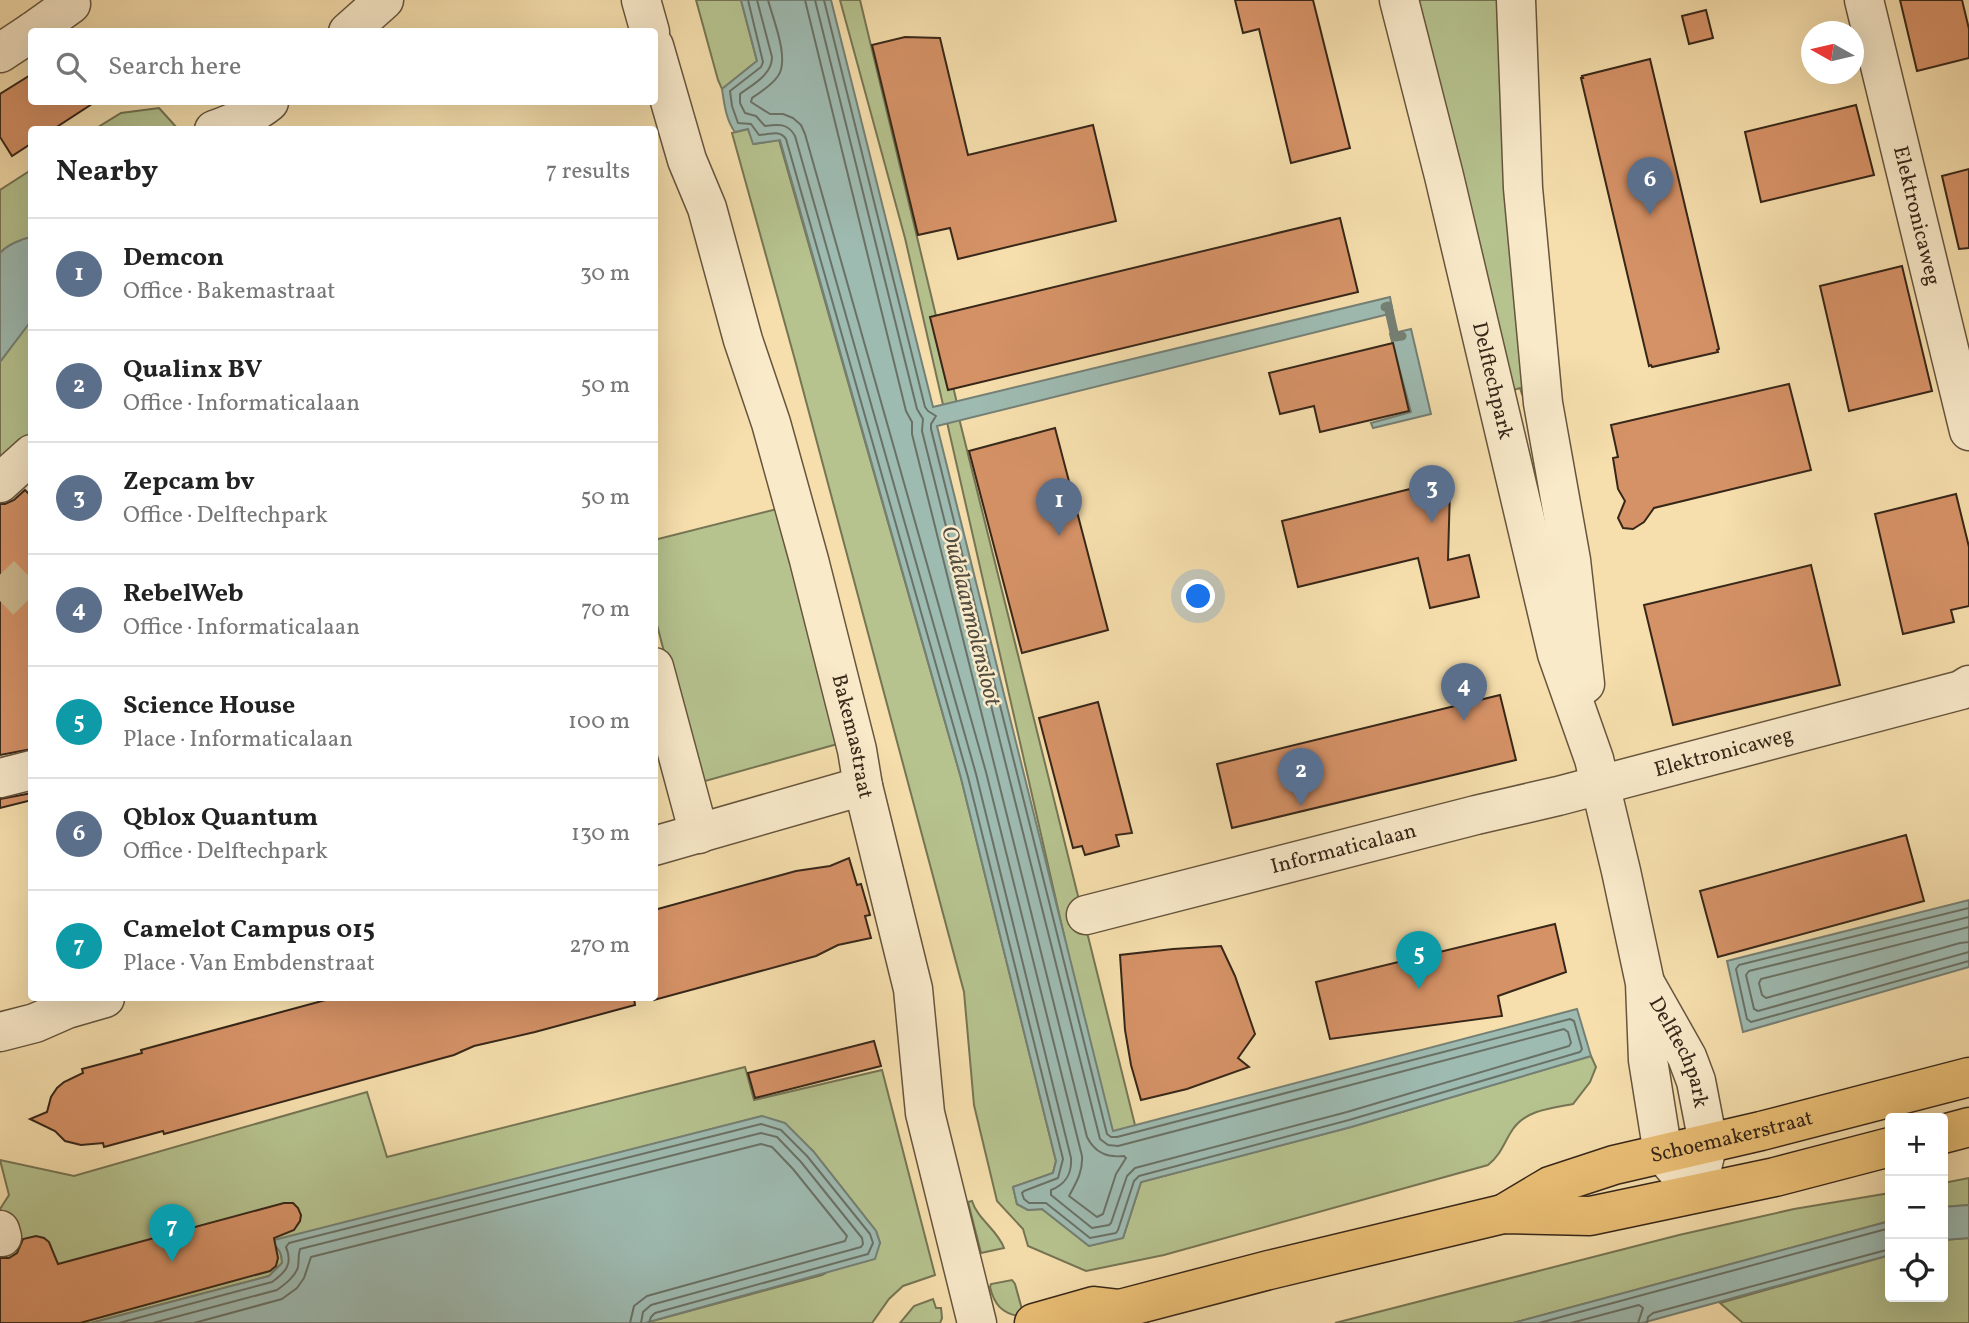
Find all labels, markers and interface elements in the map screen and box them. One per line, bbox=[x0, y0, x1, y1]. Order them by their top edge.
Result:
north arrow bbox=[1801, 21, 1864, 84]
search box bbox=[28, 28, 658, 105]
icon: search bbox=[52, 48, 90, 86]
text: Search here bbox=[108, 49, 241, 85]
street label: Elektronicaweg bbox=[1886, 143, 1948, 288]
text: Nearby bbox=[56, 151, 158, 193]
text: 7 results bbox=[546, 156, 630, 188]
pin: 6 bbox=[1627, 157, 1673, 215]
text: Demcon bbox=[123, 240, 224, 276]
text: 1 bbox=[74, 258, 84, 290]
text: 30 m bbox=[580, 258, 630, 290]
text: Office · Bakemastraat bbox=[123, 276, 335, 308]
street label: Delftechpark bbox=[1464, 319, 1520, 443]
text: Qualinx BV bbox=[123, 352, 262, 388]
text: 2 bbox=[73, 370, 85, 402]
text: 50 m bbox=[581, 370, 630, 402]
text: Office · Informaticalaan bbox=[123, 388, 360, 420]
text: Zepcam bv bbox=[123, 464, 255, 500]
pin: 3 bbox=[1409, 465, 1455, 523]
pin: 1 bbox=[1036, 478, 1082, 536]
text: 3 bbox=[73, 482, 85, 514]
text: 50 m bbox=[581, 482, 630, 514]
text: Office · Delftechpark bbox=[123, 500, 328, 532]
water label: Oudelaanmolensloot bbox=[932, 523, 1008, 710]
text: RebelWeb bbox=[123, 576, 244, 612]
your location bbox=[1181, 579, 1215, 613]
text: 4 bbox=[72, 594, 86, 626]
text: 70 m bbox=[581, 594, 630, 626]
text: Office · Informaticalaan bbox=[123, 612, 360, 644]
pin: 4 bbox=[1441, 663, 1487, 721]
street label: Bakemastraat bbox=[824, 671, 880, 802]
text: Science House bbox=[123, 688, 295, 724]
text: 5 bbox=[73, 706, 85, 738]
text: 100 m bbox=[568, 706, 630, 738]
street label: Elektronicaweg bbox=[1651, 720, 1796, 785]
text: Place · Informaticalaan bbox=[123, 724, 353, 756]
pin: 2 bbox=[1278, 748, 1324, 806]
text: Qblox Quantum bbox=[123, 800, 318, 836]
street label: Informaticalaan bbox=[1268, 816, 1420, 882]
text: 6 bbox=[73, 818, 85, 850]
text: 130 m bbox=[571, 818, 630, 850]
text: Office · Delftechpark bbox=[123, 836, 328, 868]
text: Camelot Campus 015 bbox=[123, 912, 375, 948]
text: 7 bbox=[74, 930, 85, 962]
text: 270 m bbox=[569, 930, 630, 962]
pin: 5 bbox=[1396, 931, 1442, 989]
text: Place · Van Embdenstraat bbox=[123, 948, 375, 980]
street label: Delftechpark bbox=[1641, 991, 1715, 1111]
street label: Schoemakerstraat bbox=[1648, 1104, 1816, 1171]
map controls bbox=[1885, 1113, 1948, 1302]
button: + bbox=[1885, 1113, 1948, 1176]
button: − bbox=[1885, 1176, 1948, 1239]
pin: 7 bbox=[149, 1204, 195, 1262]
button: locate bbox=[1885, 1239, 1948, 1302]

